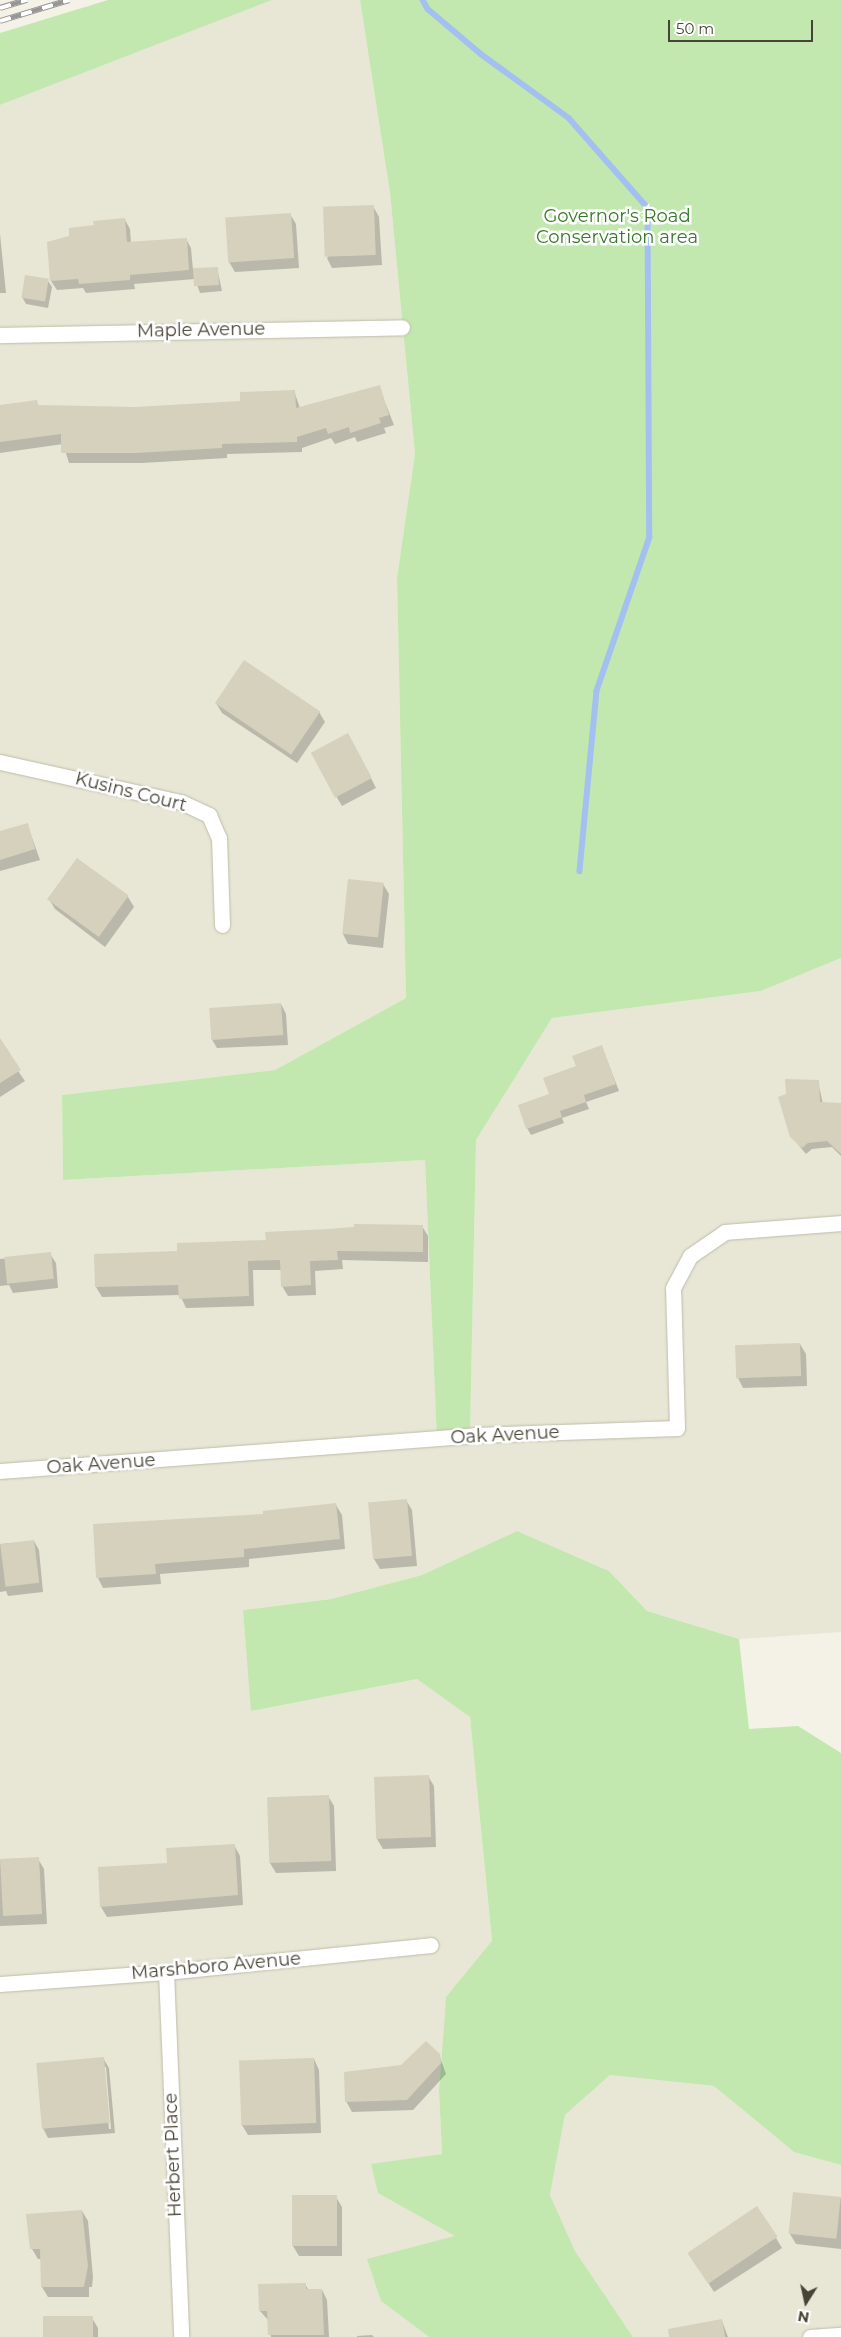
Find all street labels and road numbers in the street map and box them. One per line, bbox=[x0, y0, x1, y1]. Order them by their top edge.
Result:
street label: Maple Avenue bbox=[137, 318, 265, 342]
street label: Kusins Court bbox=[73, 768, 189, 816]
street label: Oak Avenue bbox=[450, 1421, 560, 1449]
street label: Oak Avenue bbox=[46, 1449, 156, 1479]
street label: Marshboro Avenue bbox=[130, 1948, 302, 1984]
street label: Herbert Place bbox=[160, 2092, 186, 2218]

